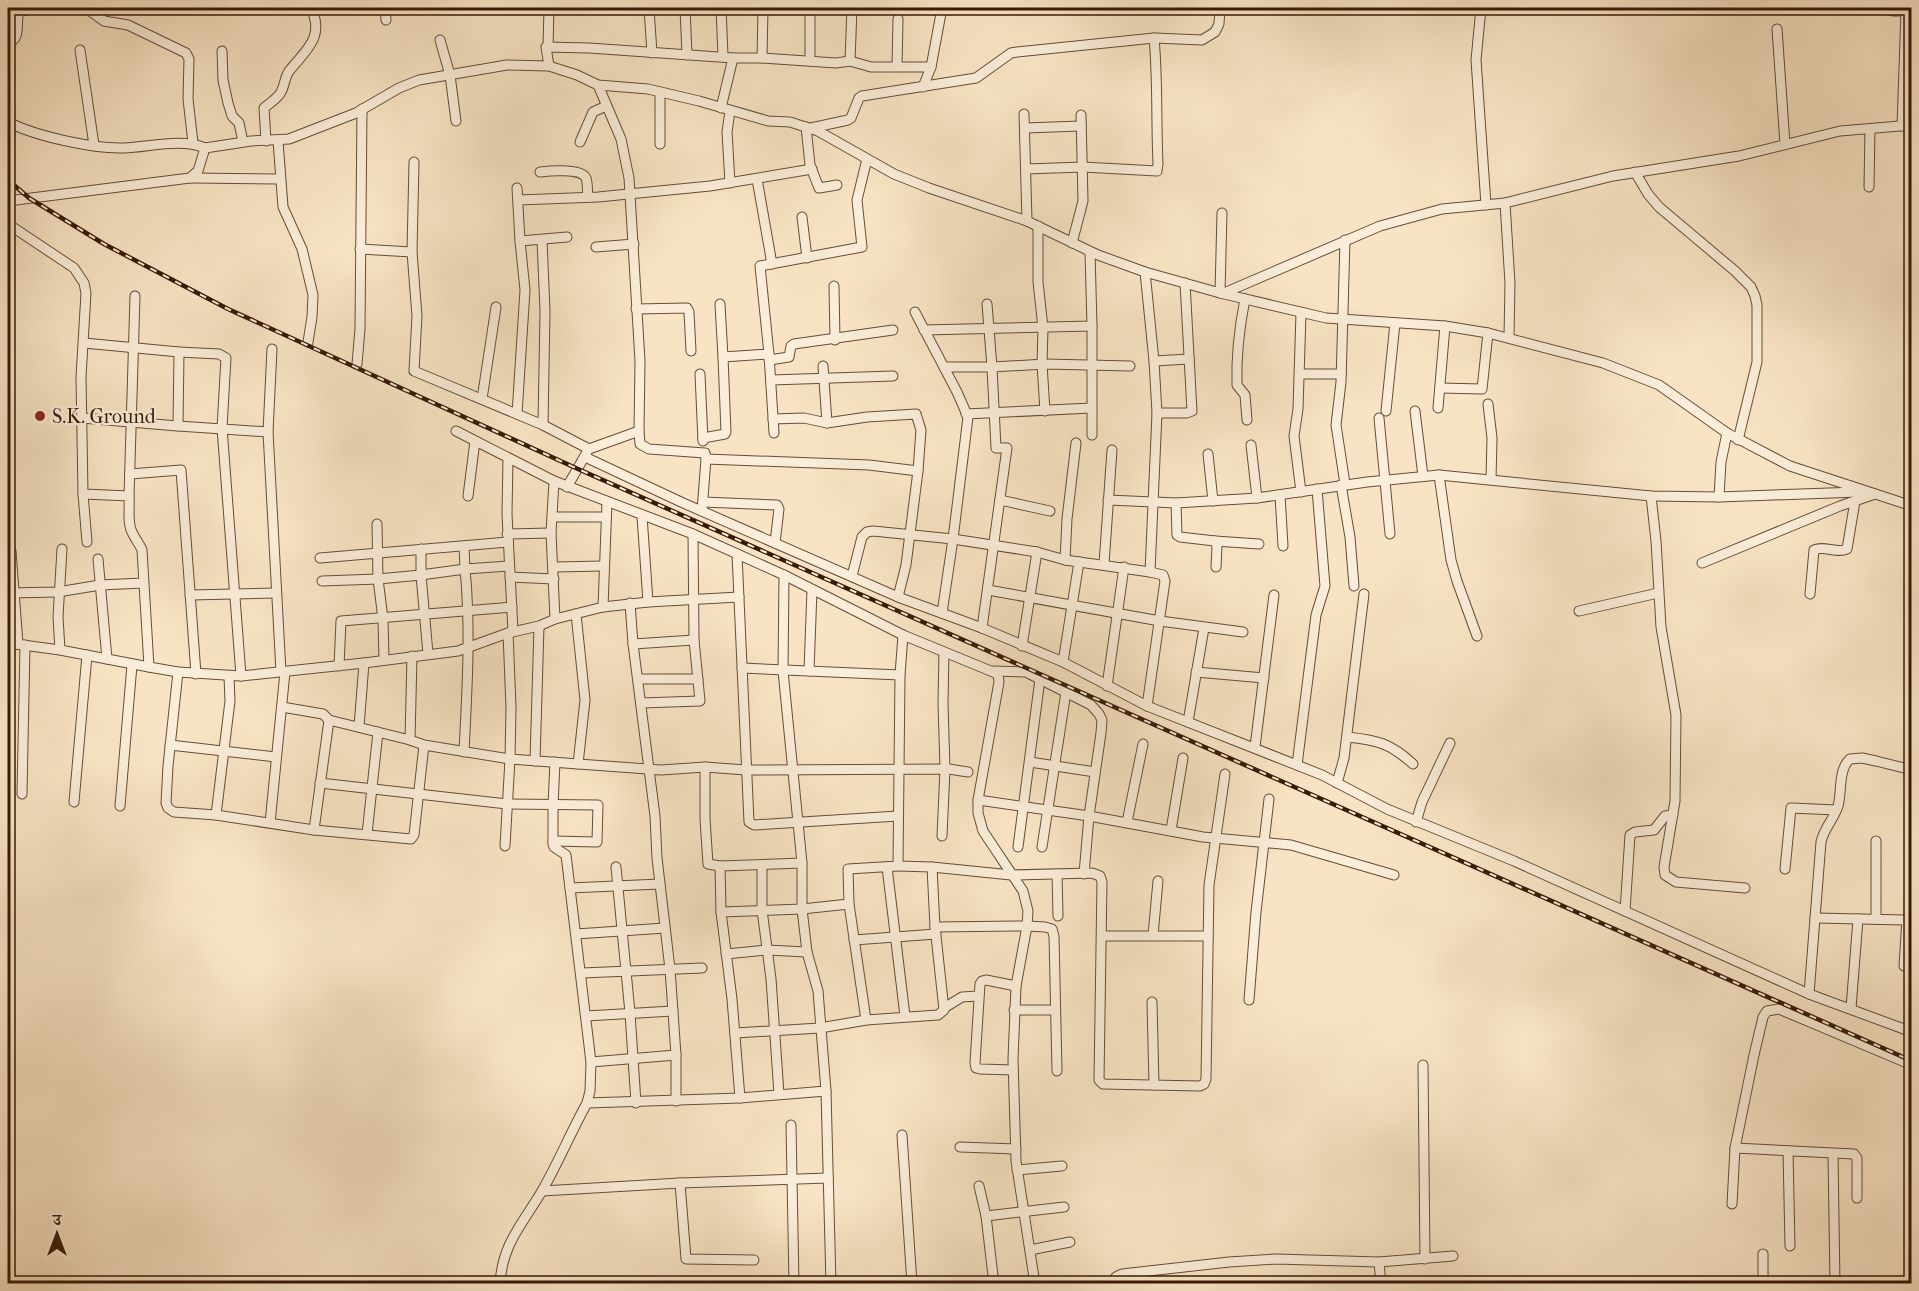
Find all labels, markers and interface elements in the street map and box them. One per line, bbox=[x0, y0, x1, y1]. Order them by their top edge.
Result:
place label: S.K. Ground bbox=[52, 405, 157, 428]
marker: S.K. Ground bbox=[33, 409, 47, 423]
north arrow bbox=[27, 1204, 87, 1264]
text: उ bbox=[52, 1210, 63, 1229]

